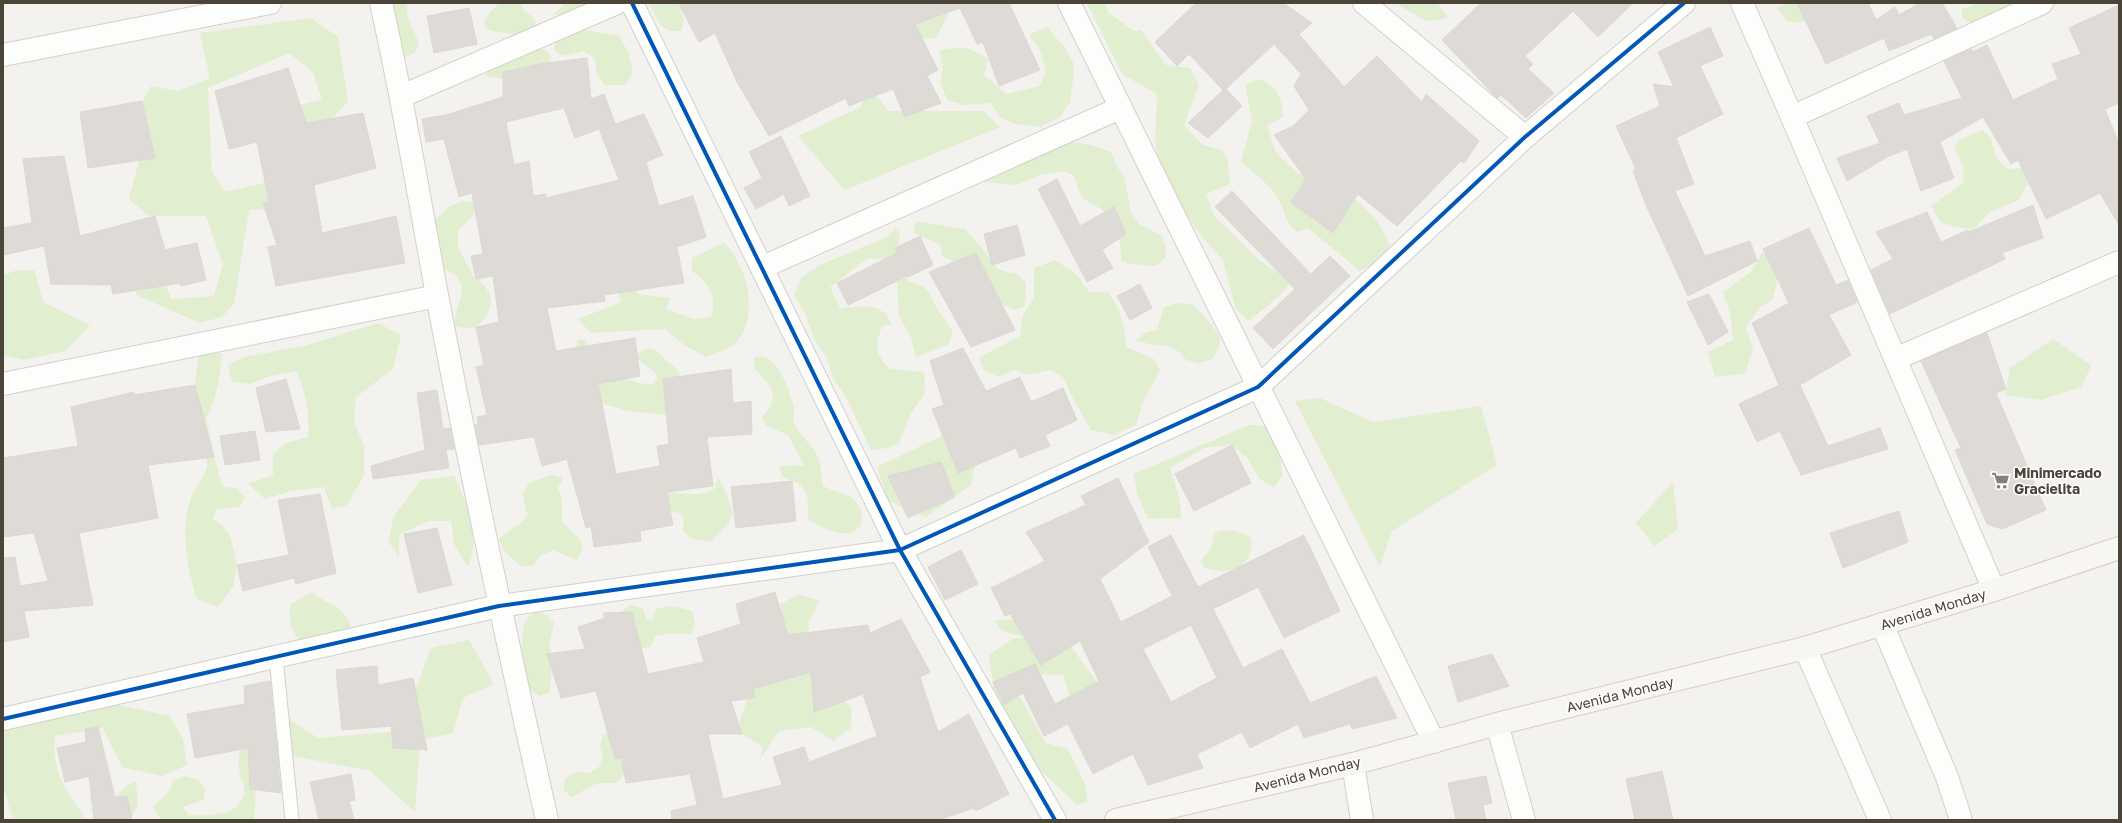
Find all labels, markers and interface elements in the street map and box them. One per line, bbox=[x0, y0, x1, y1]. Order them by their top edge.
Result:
place label: Minimercado Gracielita bbox=[2014, 464, 2102, 497]
supermarket icon: Minimercado Gracielita bbox=[1991, 470, 2011, 490]
street label: Avenida Monday bbox=[1878, 585, 1988, 633]
street label: Avenida Monday bbox=[1565, 672, 1675, 716]
street label: Avenida Monday bbox=[1252, 752, 1362, 796]

